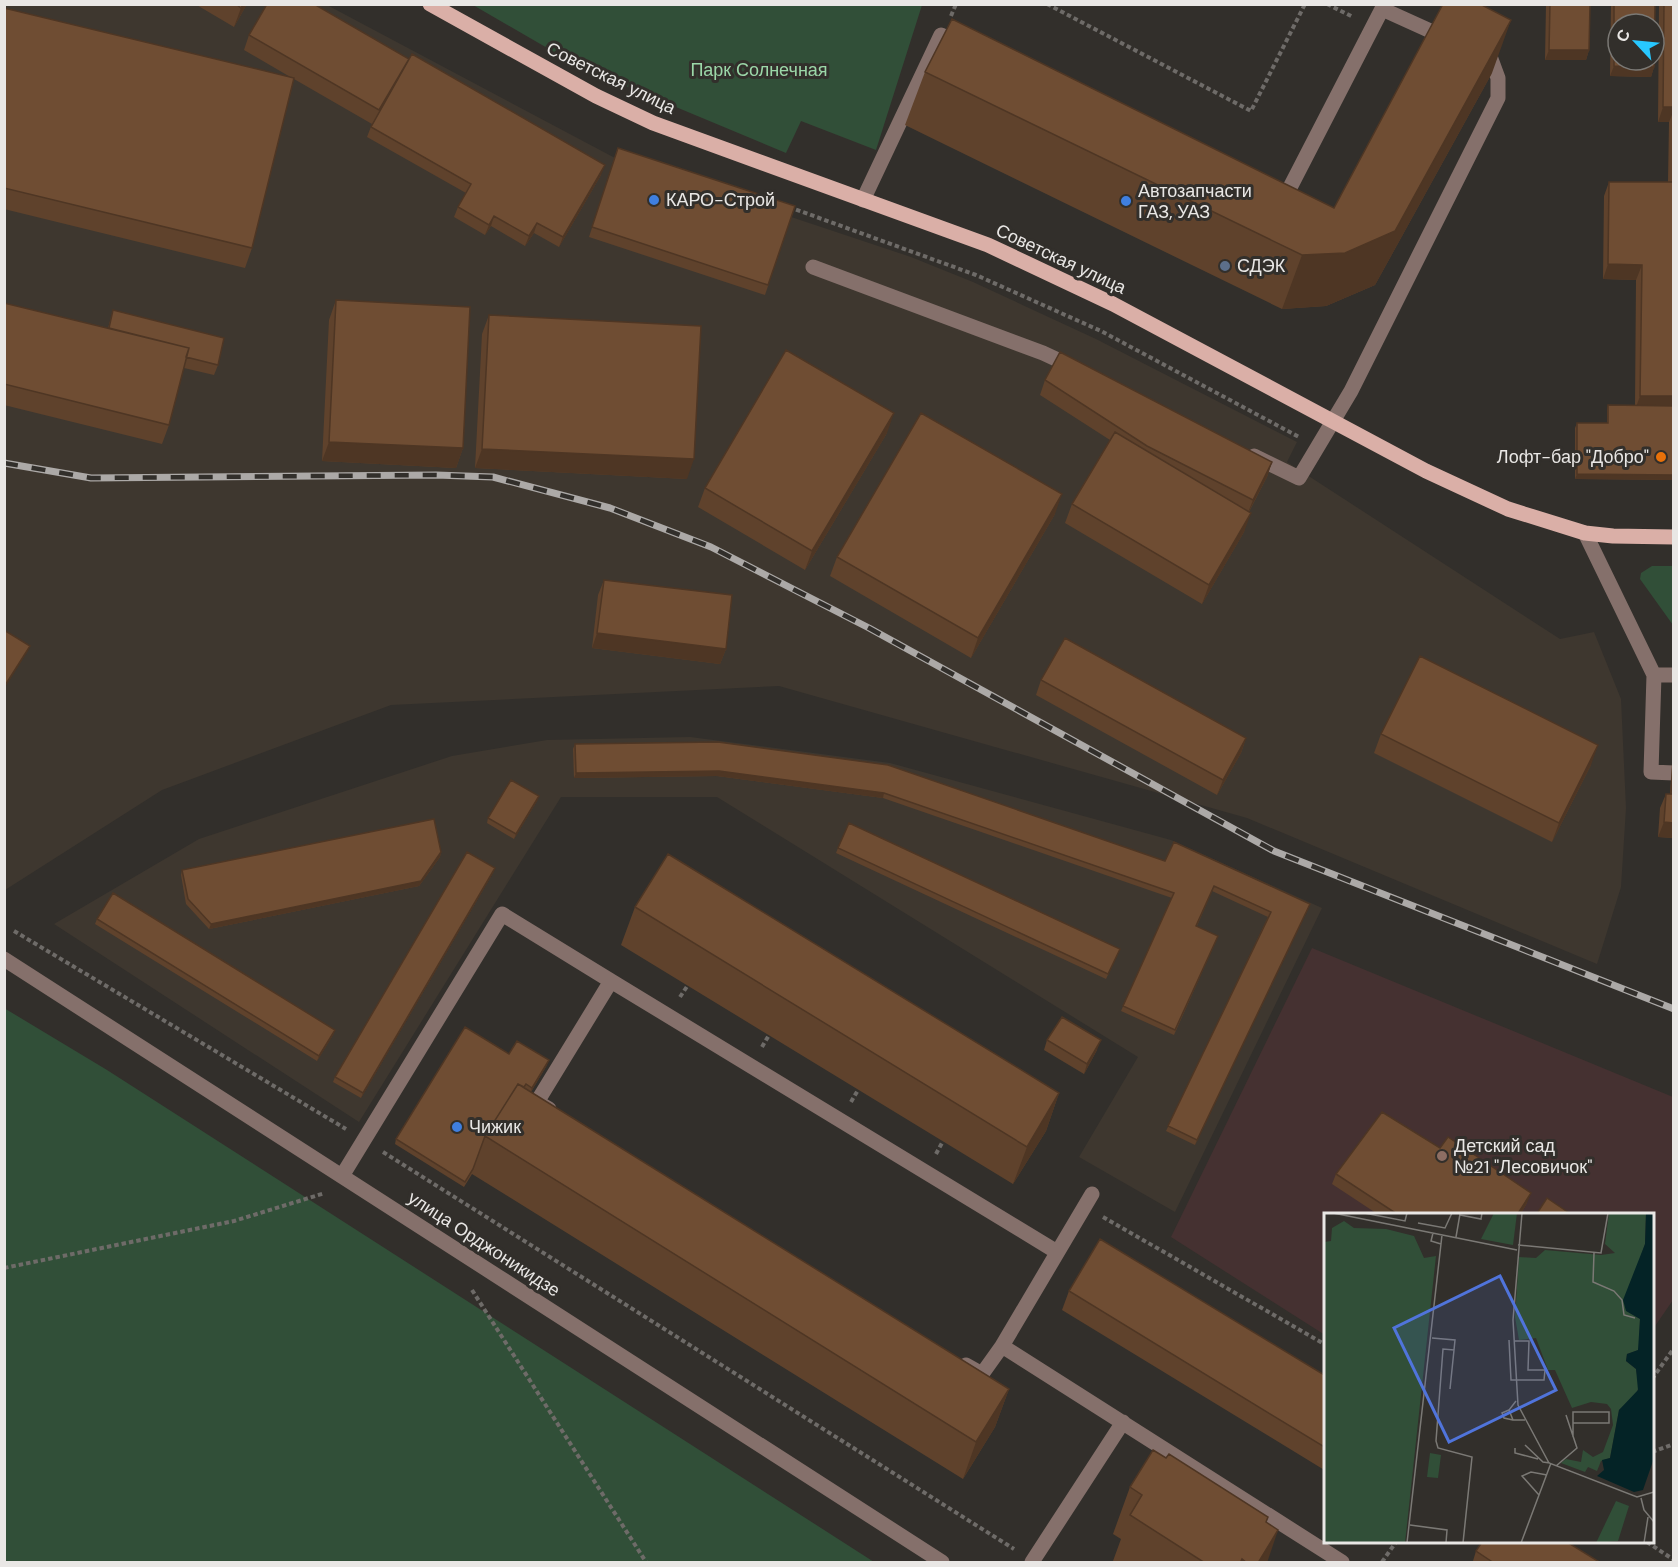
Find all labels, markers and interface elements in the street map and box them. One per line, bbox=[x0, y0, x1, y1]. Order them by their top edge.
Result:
north arrow bbox=[1606, 12, 1666, 72]
text: С bbox=[1611, 25, 1635, 45]
street label: Советская улица bbox=[542, 36, 681, 120]
park label: Парк Солнечная bbox=[690, 58, 828, 82]
place label: Автозапчасти ГАЗ, УАЗ bbox=[1138, 179, 1252, 224]
place label: КАРО-Строй bbox=[666, 188, 775, 212]
marker: КАРО-Строй bbox=[647, 193, 661, 207]
marker: Автозапчасти ГАЗ, УАЗ bbox=[1119, 194, 1133, 208]
street label: Советская улица bbox=[992, 218, 1131, 300]
place label: СДЭК bbox=[1237, 254, 1286, 278]
marker: СДЭК bbox=[1218, 259, 1232, 273]
place label: Лофт-бар "Добро" bbox=[1497, 445, 1649, 469]
marker: Лофт-бар "Добро" bbox=[1654, 450, 1668, 464]
place label: Чижик bbox=[469, 1115, 521, 1139]
marker: Чижик bbox=[450, 1120, 464, 1134]
place label: Детский сад №21 "Лесовичок" bbox=[1454, 1134, 1592, 1179]
marker: Детский сад №21 "Лесовичок" bbox=[1435, 1149, 1449, 1163]
street label: улица Орджоникидзе bbox=[403, 1186, 565, 1302]
inset map bbox=[1324, 1213, 1654, 1543]

